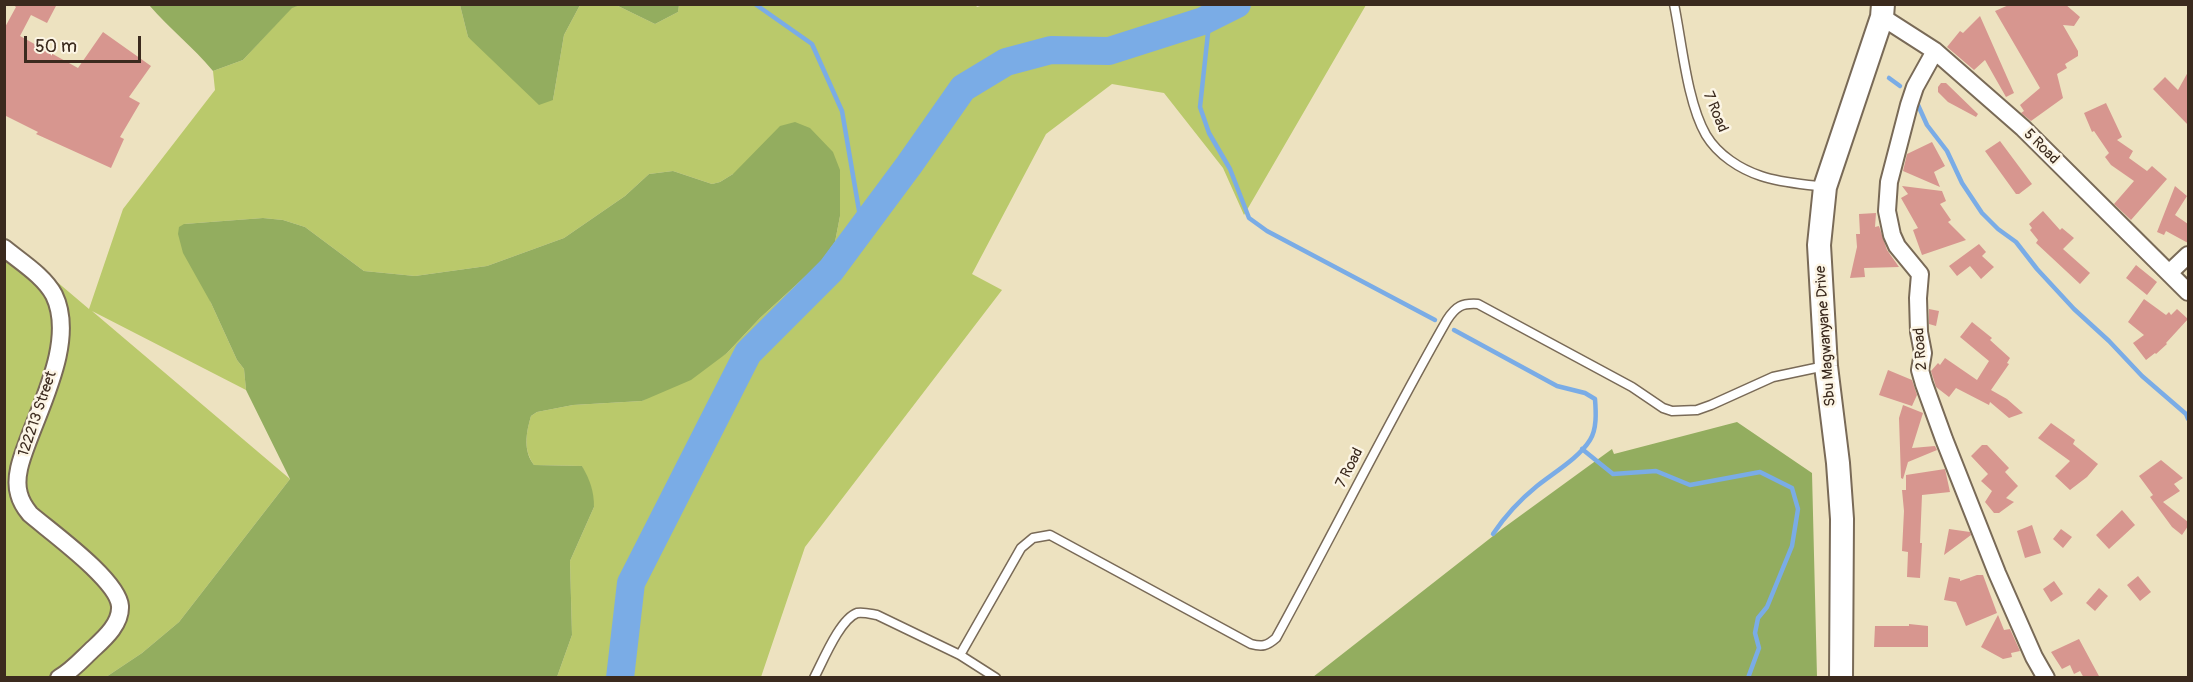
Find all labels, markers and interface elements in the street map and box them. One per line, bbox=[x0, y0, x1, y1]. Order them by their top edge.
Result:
scale bar bbox=[27, 24, 144, 62]
text: 50 m bbox=[35, 35, 77, 58]
street label: 7 Road bbox=[1699, 89, 1731, 135]
street label: 5 Road bbox=[2020, 126, 2062, 168]
street label: Sbu Magwanyane Drive bbox=[1812, 265, 1840, 407]
street label: 2 Road bbox=[1911, 327, 1931, 371]
street label: 122213 Street bbox=[15, 369, 61, 459]
street label: 7 Road bbox=[1332, 445, 1368, 491]

